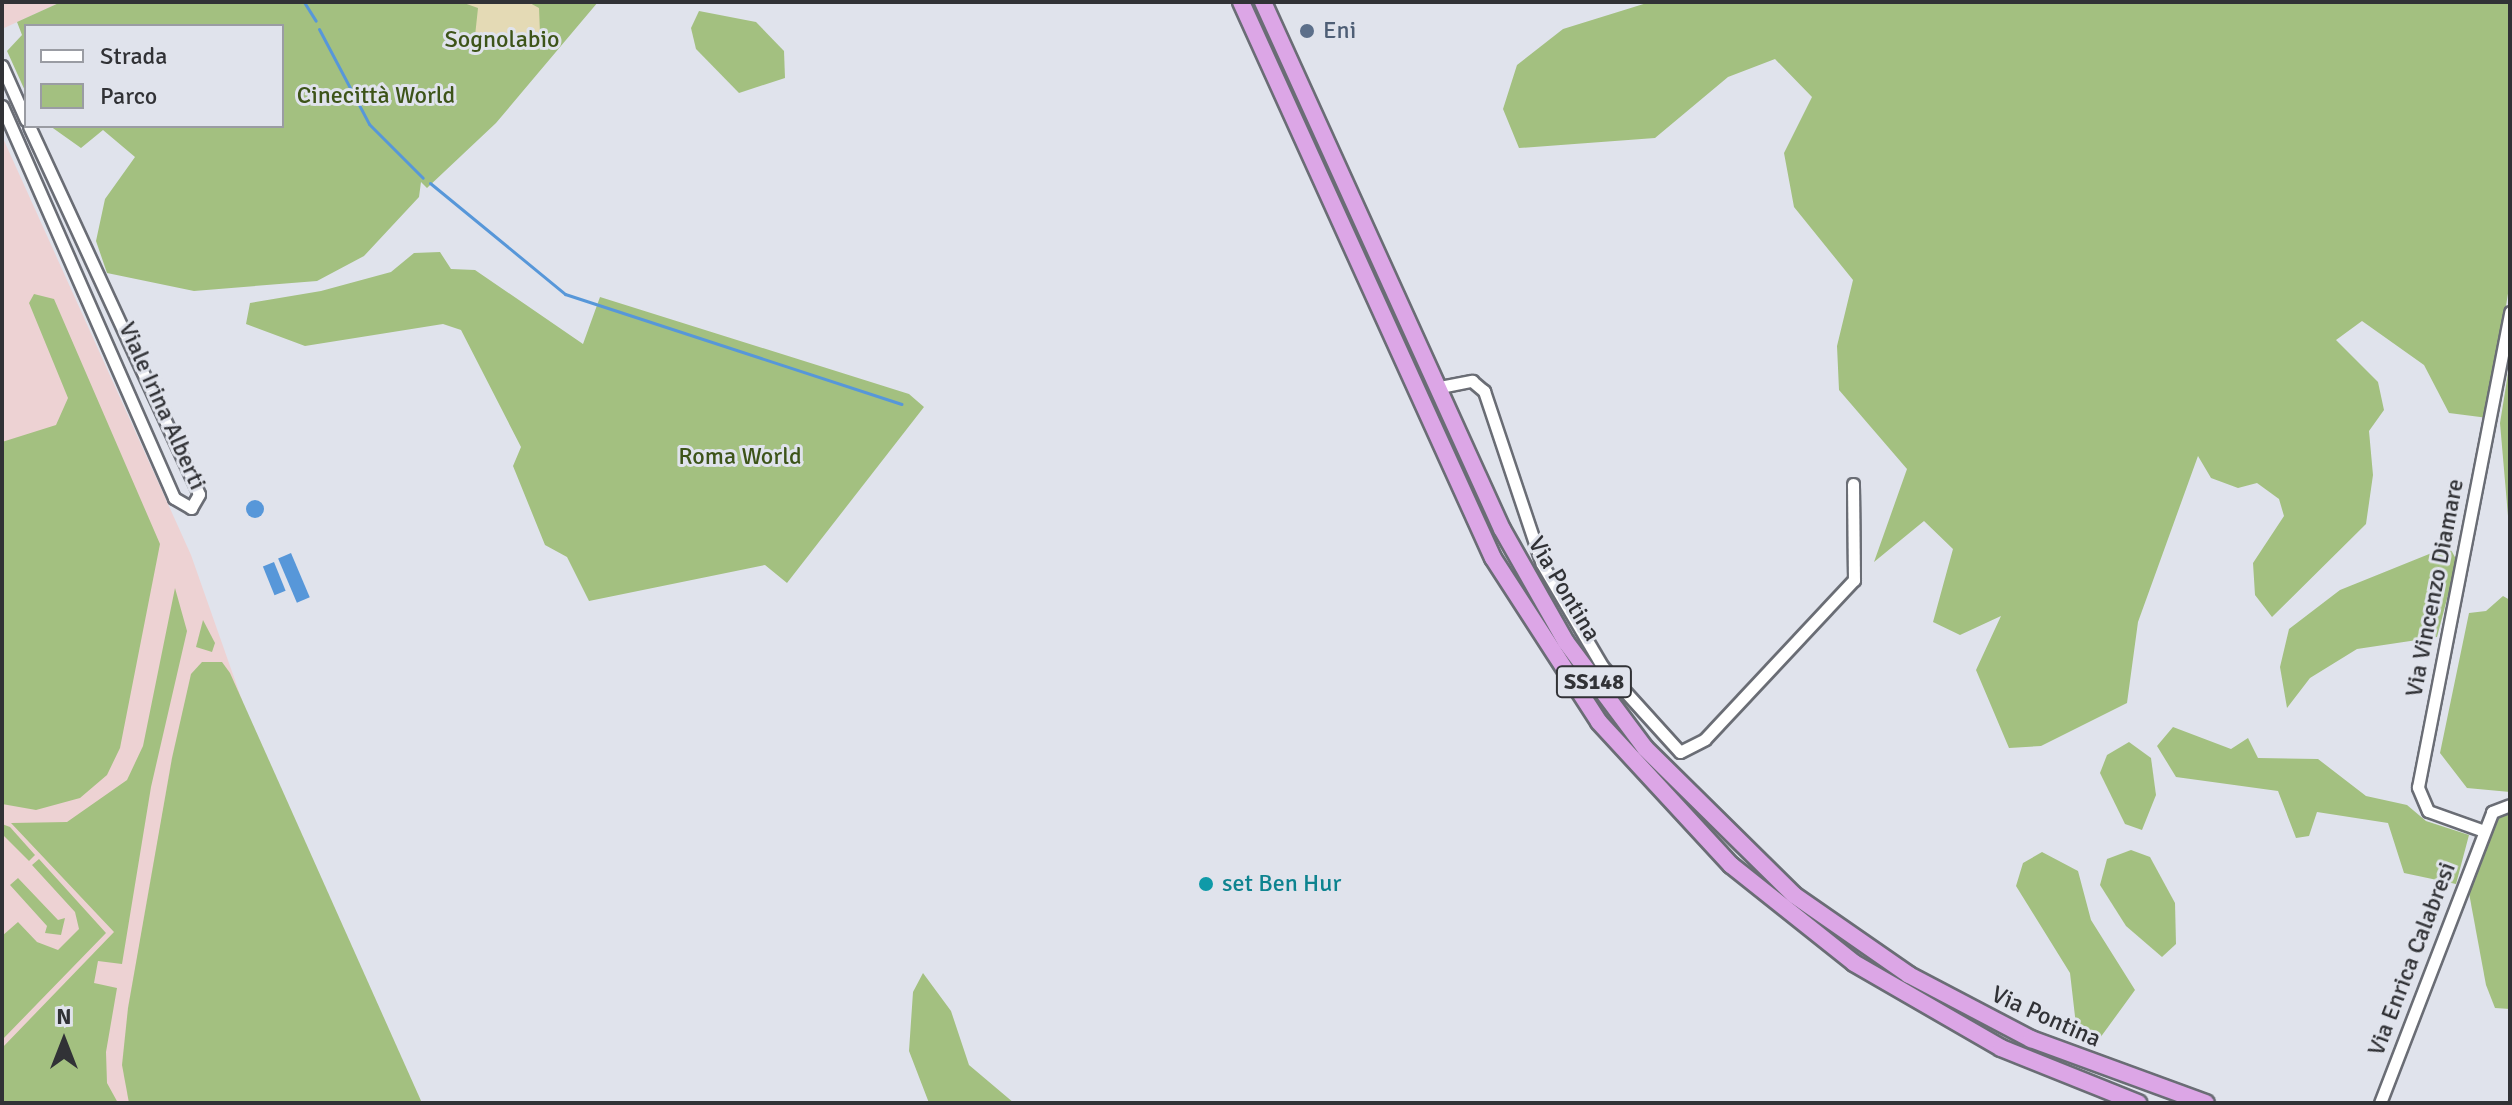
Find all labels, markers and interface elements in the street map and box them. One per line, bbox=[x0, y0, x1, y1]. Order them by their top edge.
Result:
place label: Eni bbox=[1323, 17, 1356, 45]
marker: Eni bbox=[1298, 22, 1316, 40]
legend bbox=[24, 24, 284, 128]
park label: Sognolabio bbox=[445, 26, 559, 54]
text: Strada bbox=[100, 41, 167, 71]
text: Parco bbox=[100, 81, 157, 111]
park label: Cinecittà World bbox=[297, 82, 455, 110]
street label: Viale Irina Alberti bbox=[112, 318, 212, 494]
park label: Roma World bbox=[678, 443, 802, 471]
street label: Via Vincenzo Diamare bbox=[2400, 477, 2470, 699]
street label: Via Pontina bbox=[1522, 532, 1606, 646]
road number: SS148 bbox=[1554, 664, 1634, 700]
street label: Via Enrica Calabresi bbox=[2362, 858, 2462, 1060]
place label: set Ben Hur bbox=[1222, 870, 1341, 898]
marker: set Ben Hur bbox=[1197, 875, 1215, 893]
street label: Via Pontina bbox=[1987, 980, 2105, 1054]
north arrow bbox=[24, 1001, 104, 1081]
text: N bbox=[56, 1003, 72, 1030]

